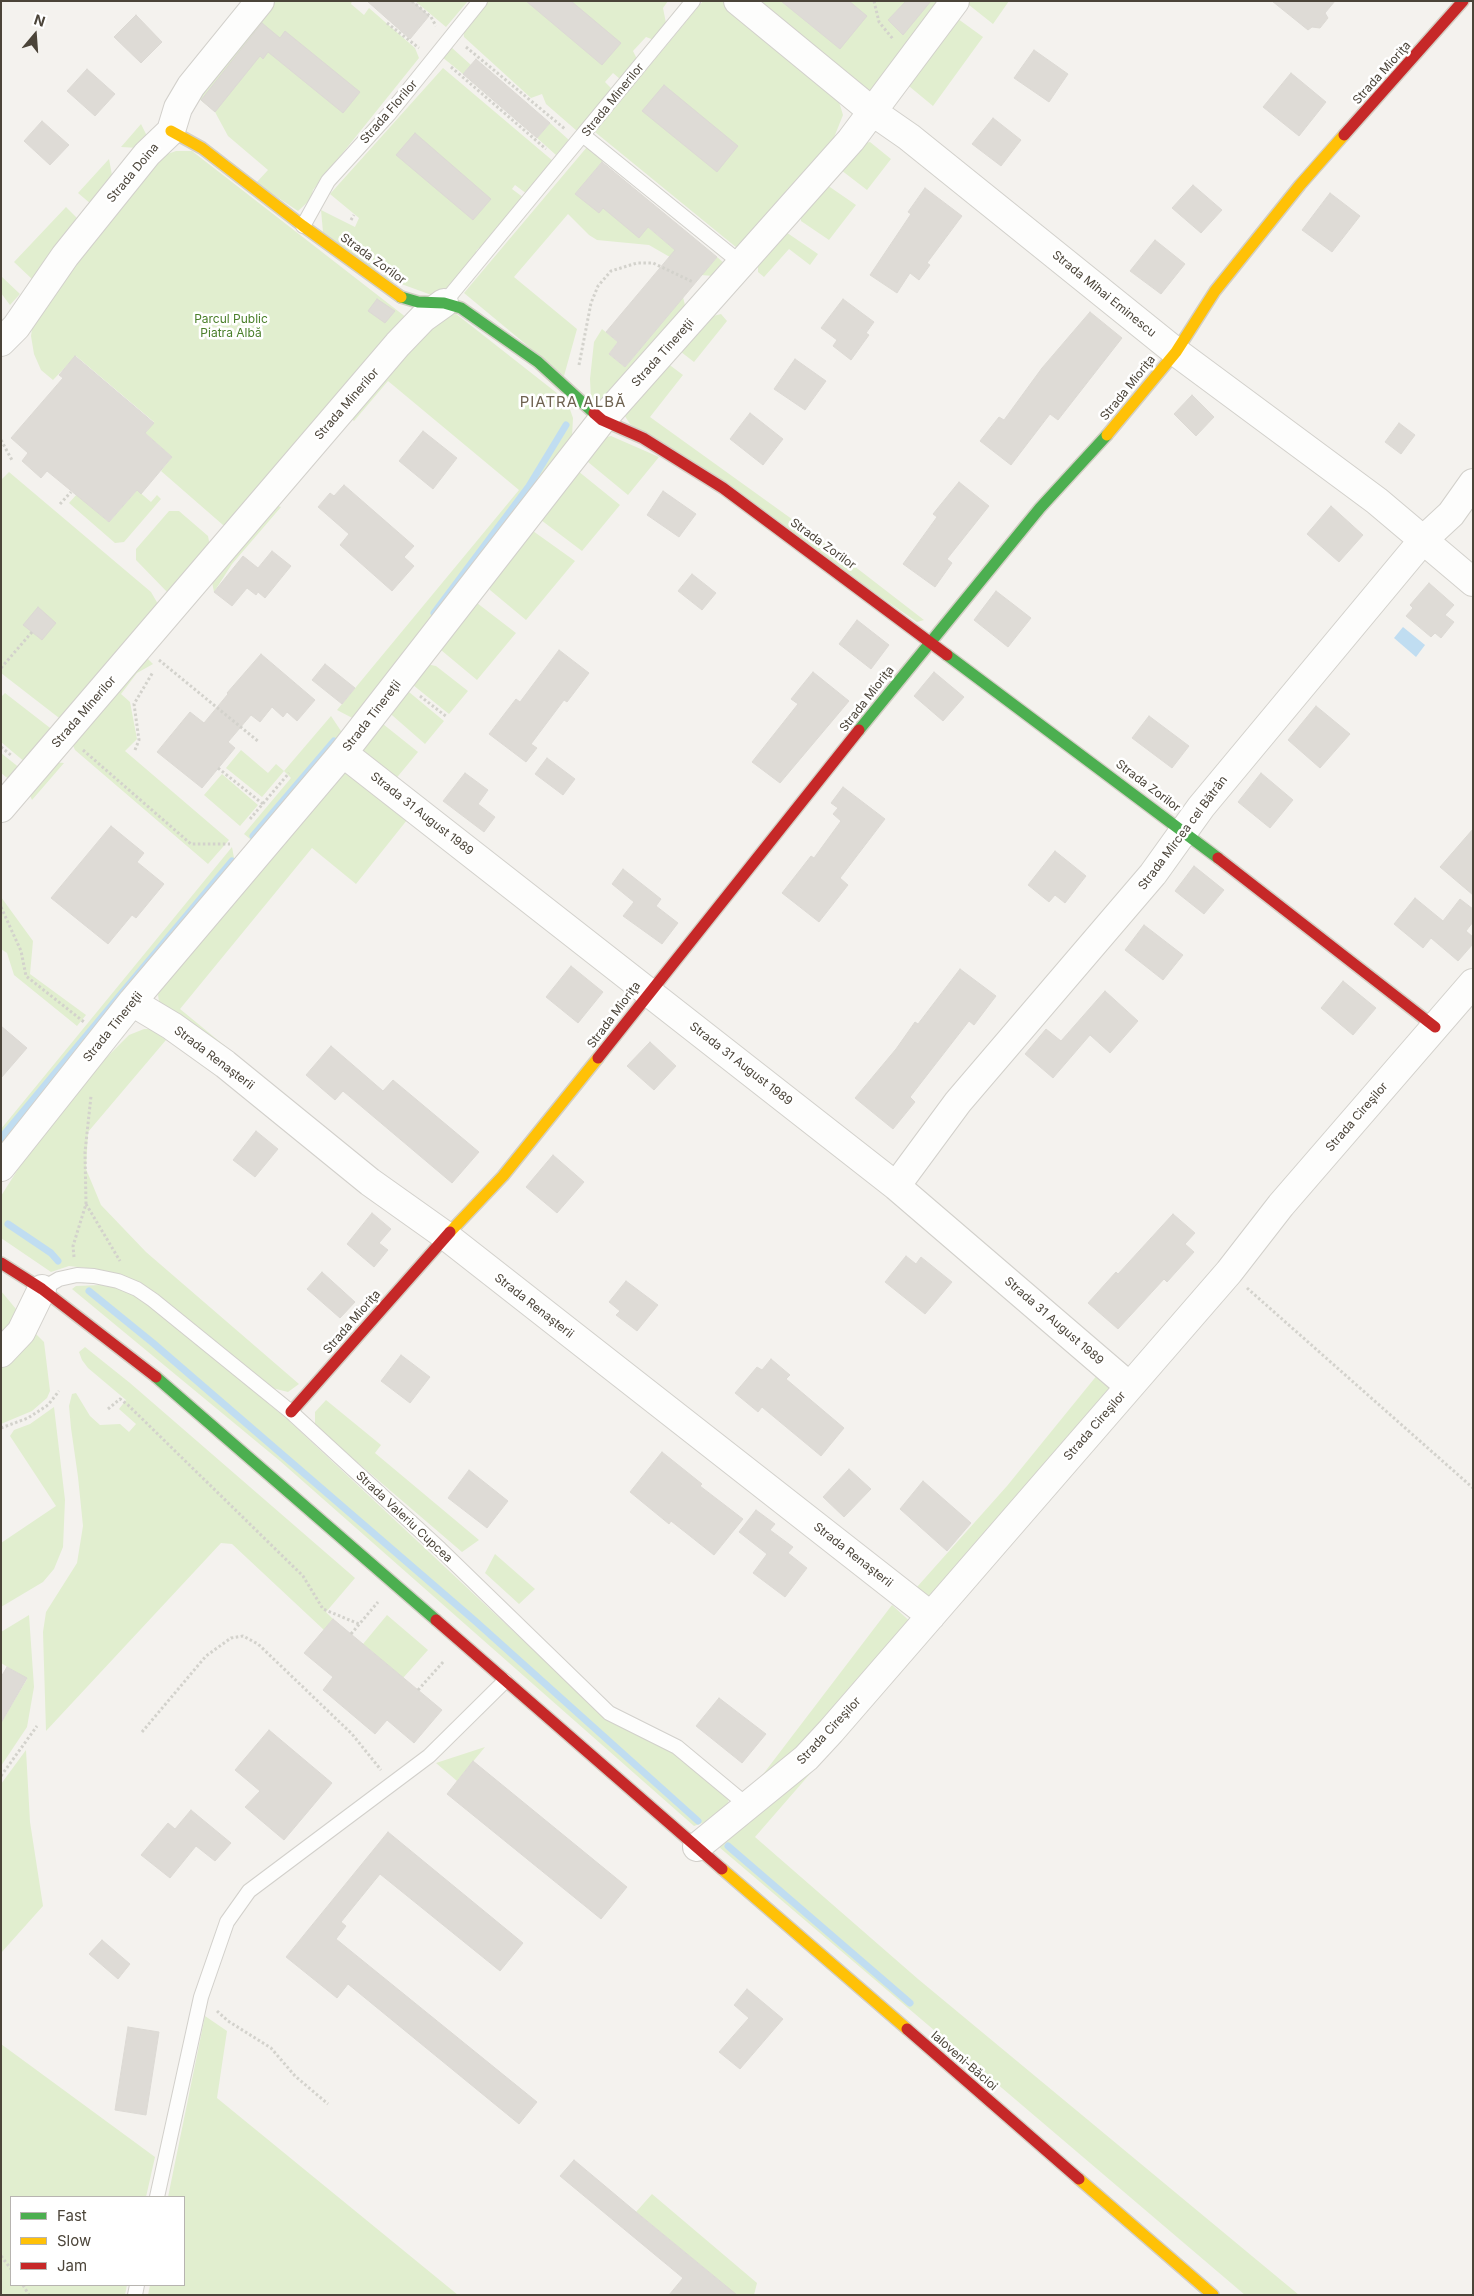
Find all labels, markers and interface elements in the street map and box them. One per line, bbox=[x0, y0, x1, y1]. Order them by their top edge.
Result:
north arrow bbox=[10, 10, 60, 60]
text: N bbox=[32, 11, 47, 30]
street label: Strada Mioriţa bbox=[1350, 39, 1414, 107]
street label: Strada Minerilor bbox=[579, 60, 647, 140]
street label: Strada Florilor bbox=[357, 77, 421, 147]
street label: Strada Doina bbox=[104, 140, 162, 206]
street label: Strada Zorilor bbox=[337, 230, 409, 288]
street label: Strada Mihai Eminescu bbox=[1049, 248, 1159, 340]
park label: Parcul Public Piatra Albă bbox=[194, 312, 268, 340]
street label: Strada Tinereţii bbox=[629, 316, 697, 390]
street label: Strada Mioriţa bbox=[1097, 353, 1159, 423]
street label: Strada Minerilor bbox=[312, 365, 382, 443]
district label: PIATRA ALBĂ bbox=[518, 393, 628, 411]
street label: Strada Zorilor bbox=[787, 515, 859, 573]
street label: Strada Mioriţa bbox=[837, 663, 897, 735]
street label: Strada Minerilor bbox=[49, 673, 119, 751]
street label: Strada Tinereţii bbox=[340, 678, 404, 754]
street label: Strada Zorilor bbox=[1113, 757, 1183, 815]
street label: Strada 31 August 1989 bbox=[368, 769, 476, 859]
street label: Strada Mircea cel Bătrân bbox=[1135, 773, 1231, 893]
street label: Strada Mioriţa bbox=[584, 979, 644, 1051]
street label: Strada Tinereţii bbox=[80, 989, 146, 1065]
street label: Strada 31 August 1989 bbox=[687, 1019, 795, 1109]
street label: Strada Renaşterii bbox=[171, 1023, 257, 1093]
street label: Strada Cireşilor bbox=[1323, 1079, 1391, 1155]
street label: Strada Renaşterii bbox=[492, 1271, 576, 1341]
street label: Strada 31 August 1989 bbox=[1001, 1274, 1107, 1368]
street label: Strada Mioriţa bbox=[320, 1287, 384, 1357]
street label: Strada Cireşilor bbox=[1061, 1388, 1129, 1464]
street label: Strada Valeriu Cupcea bbox=[353, 1469, 455, 1565]
street label: Strada Renaşterii bbox=[811, 1520, 895, 1590]
street label: Strada Cireşilor bbox=[794, 1694, 864, 1768]
street label: Ialoveni-Băcioi bbox=[928, 2028, 1000, 2094]
legend bbox=[10, 2196, 185, 2286]
text: Fast bbox=[57, 2206, 87, 2225]
text: Slow bbox=[57, 2231, 91, 2250]
text: Jam bbox=[57, 2256, 87, 2275]

